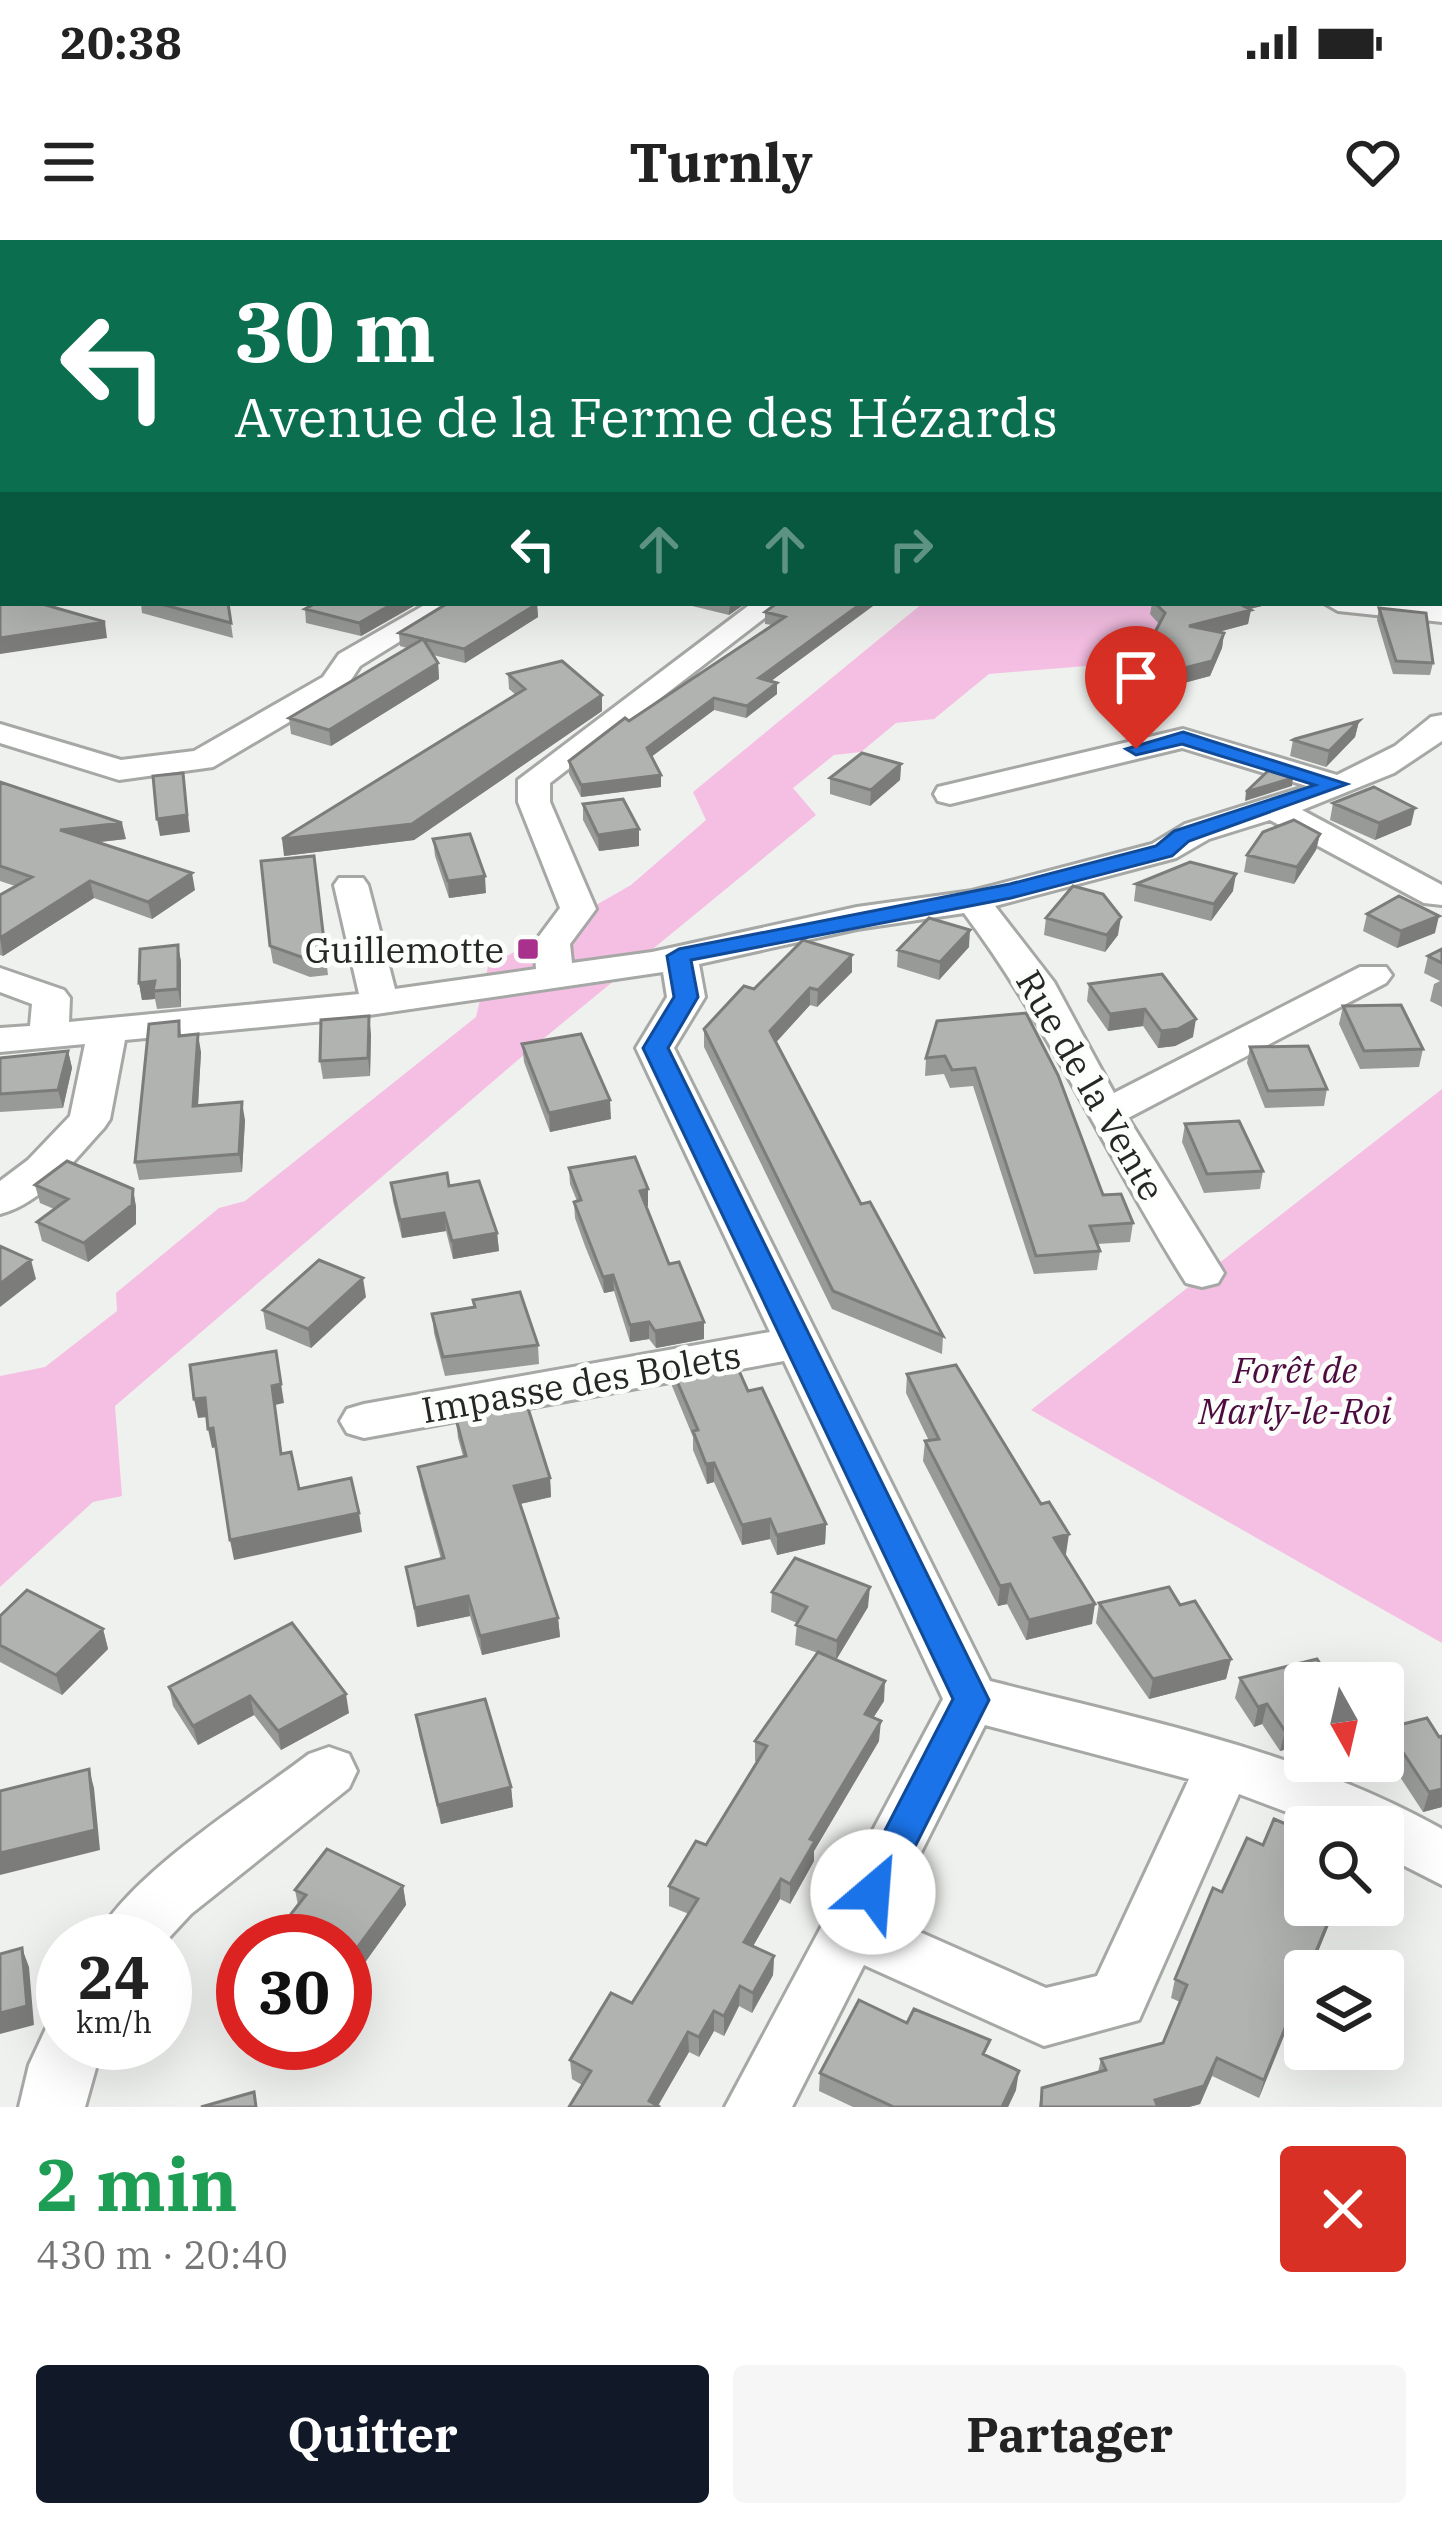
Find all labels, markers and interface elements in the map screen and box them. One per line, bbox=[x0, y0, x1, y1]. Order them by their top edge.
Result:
text: 20:38 bbox=[60, 13, 182, 71]
text: Turnly bbox=[629, 127, 813, 197]
icon: menu bbox=[36, 129, 102, 195]
icon: heart bbox=[1340, 129, 1406, 195]
text: 30 m bbox=[234, 276, 436, 385]
icon: left bbox=[36, 288, 192, 444]
text: Avenue de la Ferme des Hézards bbox=[234, 382, 1058, 452]
icon: left bbox=[500, 516, 566, 582]
icon: ahead bbox=[626, 516, 692, 582]
icon: ahead bbox=[752, 516, 818, 582]
icon: right bbox=[878, 516, 944, 582]
pin bbox=[1085, 626, 1187, 749]
icon: arrive bbox=[1103, 644, 1169, 710]
place label: Guillemotte bbox=[305, 926, 504, 973]
marker: Guillemotte bbox=[515, 936, 541, 962]
street label: Rue de la Vente bbox=[1006, 961, 1176, 1209]
street label: Impasse des Bolets bbox=[418, 1331, 744, 1433]
park label: Forêt de Marly-le-Roi bbox=[1197, 1346, 1392, 1434]
north arrow bbox=[1284, 1662, 1404, 1782]
map controls bbox=[1284, 1662, 1404, 2070]
button: search bbox=[1284, 1806, 1404, 1926]
position arrow bbox=[810, 1829, 936, 1955]
speed limit sign: 30 bbox=[216, 1914, 372, 2070]
text: 24 bbox=[78, 1937, 150, 2016]
button: layers bbox=[1284, 1950, 1404, 2070]
text: km/h bbox=[76, 2002, 152, 2041]
text: 2 min bbox=[36, 2137, 238, 2231]
button: close bbox=[1280, 2146, 1406, 2272]
text: 430 m · 20:40 bbox=[36, 2229, 288, 2280]
button: Quitter bbox=[36, 2365, 709, 2503]
button: Partager bbox=[733, 2365, 1406, 2503]

